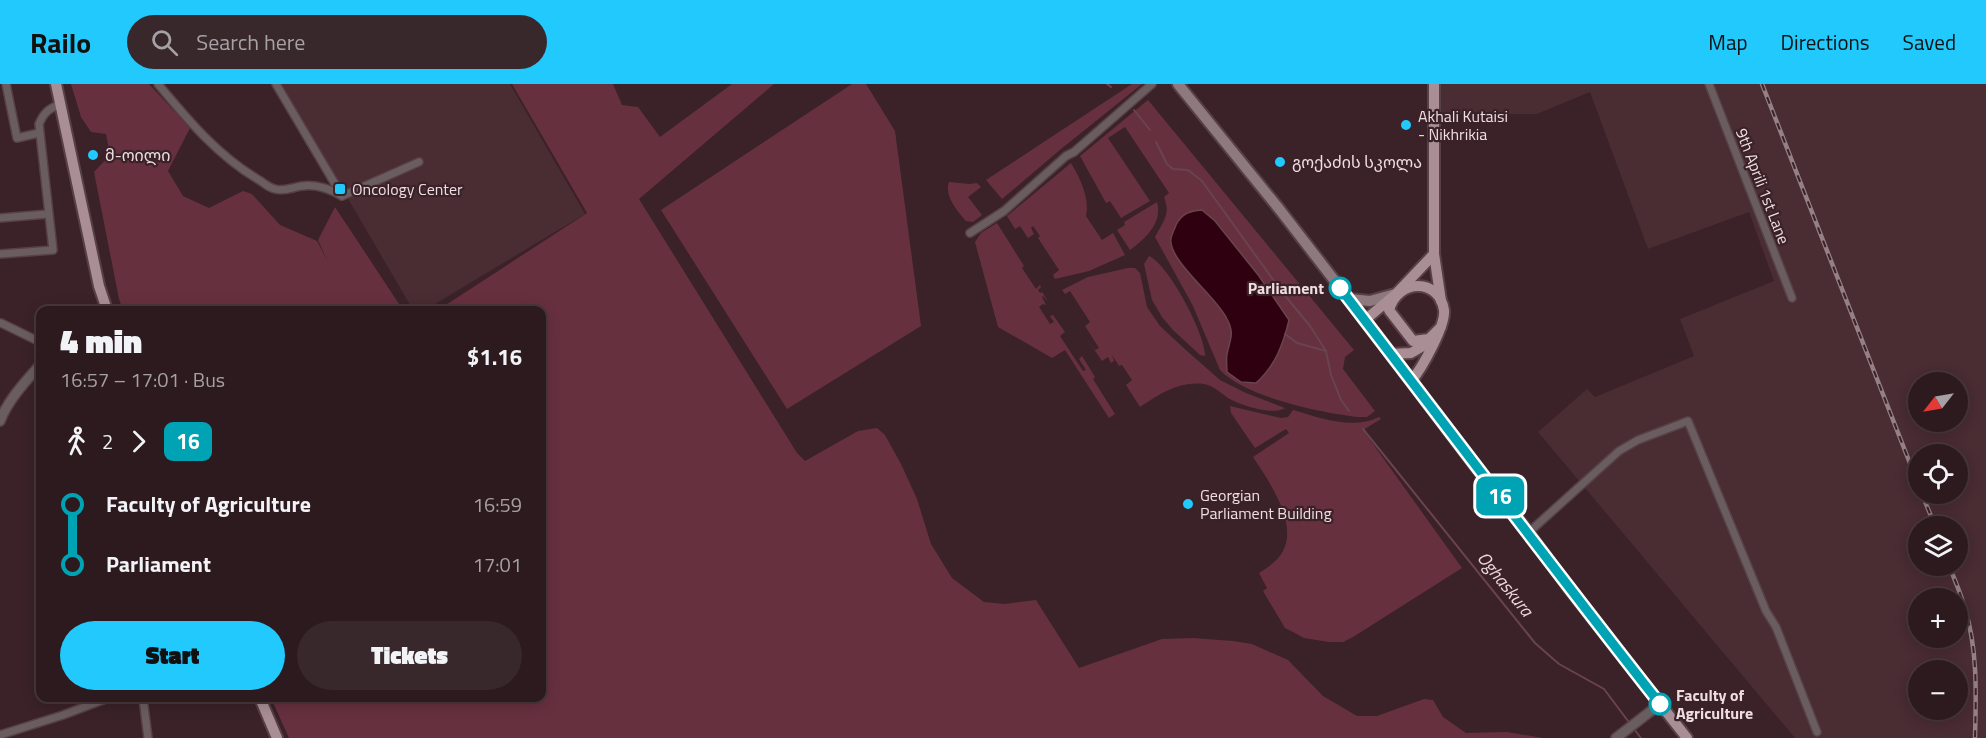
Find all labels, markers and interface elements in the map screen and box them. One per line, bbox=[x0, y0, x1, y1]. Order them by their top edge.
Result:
search box bbox=[127, 15, 547, 69]
text: Railo bbox=[30, 21, 91, 64]
text: Search here bbox=[196, 25, 305, 59]
icon: search bbox=[148, 26, 181, 59]
text: Map bbox=[1708, 26, 1748, 58]
text: Directions bbox=[1781, 26, 1870, 58]
text: Saved bbox=[1903, 26, 1956, 58]
place label: Akhali Kutaisi - Nikhrikia bbox=[1418, 104, 1508, 146]
marker: Akhali Kutaisi - Nikhrikia bbox=[1399, 118, 1413, 132]
street label: 9th Aprili 1st Lane bbox=[1730, 125, 1796, 247]
place label: მ-ოილი bbox=[105, 143, 170, 167]
marker: მ-ოილი bbox=[86, 148, 100, 162]
place label: გოქაძის სკოლა bbox=[1292, 150, 1422, 174]
marker: გოქაძის სკოლა bbox=[1273, 155, 1287, 169]
place label: Oncology Center bbox=[352, 177, 463, 201]
marker: Oncology Center bbox=[333, 182, 347, 196]
place label: Parliament bbox=[1248, 276, 1324, 300]
marker: Parliament bbox=[1329, 277, 1351, 299]
text: 4 min bbox=[60, 316, 142, 366]
text: $1.16 bbox=[467, 340, 522, 374]
text: 16:57 – 17:01 · Bus bbox=[60, 364, 225, 395]
north arrow bbox=[1908, 372, 1968, 432]
map controls bbox=[1908, 372, 1968, 720]
icon: walk bbox=[60, 425, 93, 458]
icon: forward bbox=[122, 425, 155, 458]
text: 16 bbox=[176, 425, 200, 457]
text: 2 bbox=[102, 426, 113, 457]
button: locate bbox=[1908, 444, 1968, 504]
line badge: 16 bbox=[1473, 476, 1527, 516]
text: 16 bbox=[1488, 480, 1512, 512]
place label: Georgian Parliament Building bbox=[1200, 483, 1332, 525]
text: Faculty of Agriculture bbox=[106, 487, 311, 521]
text: 16:59 bbox=[473, 489, 522, 520]
marker: Georgian Parliament Building bbox=[1181, 497, 1195, 511]
button: layers bbox=[1908, 516, 1968, 576]
water label: Oghaskura bbox=[1471, 545, 1541, 623]
text: Parliament bbox=[106, 547, 211, 581]
text: 17:01 bbox=[473, 549, 522, 580]
button: + bbox=[1908, 588, 1968, 648]
button: Start bbox=[60, 621, 285, 690]
button: Tickets bbox=[297, 621, 522, 690]
button: − bbox=[1908, 660, 1968, 720]
place label: Faculty of Agriculture bbox=[1676, 683, 1753, 725]
marker: Faculty of Agriculture bbox=[1649, 693, 1671, 715]

